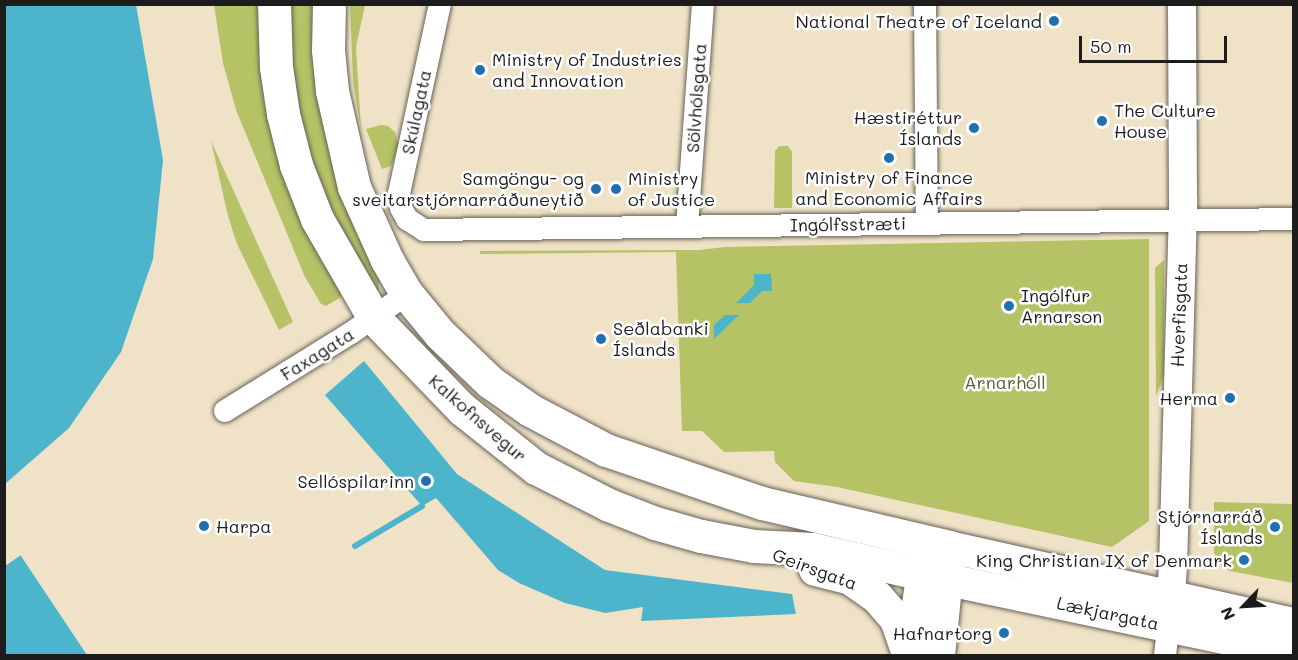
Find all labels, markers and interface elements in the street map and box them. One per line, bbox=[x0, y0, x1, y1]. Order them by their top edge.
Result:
place label: National Theatre of Iceland bbox=[795, 10, 1042, 32]
marker: National Theatre of Iceland bbox=[1047, 14, 1061, 28]
scale bar bbox=[1082, 24, 1230, 62]
text: 50 m bbox=[1090, 34, 1132, 58]
street label: Sölvhólsgata bbox=[681, 43, 711, 153]
place label: Ministry of Industries and Innovation bbox=[492, 49, 682, 92]
marker: Ministry of Industries and Innovation bbox=[473, 63, 487, 77]
street label: Skúlagata bbox=[396, 68, 436, 156]
place label: The Culture House bbox=[1114, 100, 1216, 142]
place label: Hæstiréttur Íslands bbox=[854, 107, 962, 150]
marker: The Culture House bbox=[1095, 114, 1109, 128]
marker: Hæstiréttur Íslands bbox=[967, 121, 981, 135]
marker: Ministry of Finance and Economic Affairs bbox=[882, 151, 896, 165]
place label: Ministry of Finance and Economic Affairs bbox=[795, 167, 983, 210]
place label: Samgöngu- og sveitarstjórnarráðuneytið bbox=[352, 168, 584, 210]
place label: Ministry of Justice bbox=[628, 168, 715, 210]
marker: Samgöngu- og sveitarstjórnarráðuneytið bbox=[589, 182, 603, 196]
marker: Ministry of Justice bbox=[609, 182, 623, 196]
street label: Ingólfsstræti bbox=[790, 212, 906, 236]
street label: Hverfisgata bbox=[1166, 262, 1192, 368]
place label: Ingólfur Arnarson bbox=[1021, 285, 1102, 328]
marker: Ingólfur Arnarson bbox=[1002, 299, 1016, 313]
place label: Seðlabanki Íslands bbox=[613, 318, 709, 360]
street label: Faxagata bbox=[276, 323, 358, 385]
marker: Seðlabanki Íslands bbox=[594, 332, 608, 346]
street label: Kalkofnsvegur bbox=[425, 370, 531, 466]
park label: Arnarhóll bbox=[964, 371, 1046, 393]
place label: Herma bbox=[1159, 387, 1218, 409]
marker: Herma bbox=[1223, 391, 1237, 405]
place label: Sellóspilarinn bbox=[297, 470, 414, 492]
marker: Sellóspilarinn bbox=[419, 474, 433, 488]
place label: Stjórnarráð Íslands bbox=[1158, 506, 1263, 548]
place label: Harpa bbox=[216, 515, 271, 537]
marker: Harpa bbox=[197, 519, 211, 533]
marker: Stjórnarráð Íslands bbox=[1268, 520, 1282, 534]
street label: Geirsgata bbox=[770, 544, 860, 594]
place label: King Christian IX of Denmark bbox=[976, 549, 1232, 571]
marker: King Christian IX of Denmark bbox=[1237, 553, 1251, 567]
north arrow bbox=[1214, 576, 1274, 636]
street label: Lækjargata bbox=[1055, 592, 1161, 634]
text: N bbox=[1215, 604, 1239, 624]
place label: Hafnartorg bbox=[893, 622, 992, 644]
marker: Hafnartorg bbox=[997, 626, 1011, 640]

